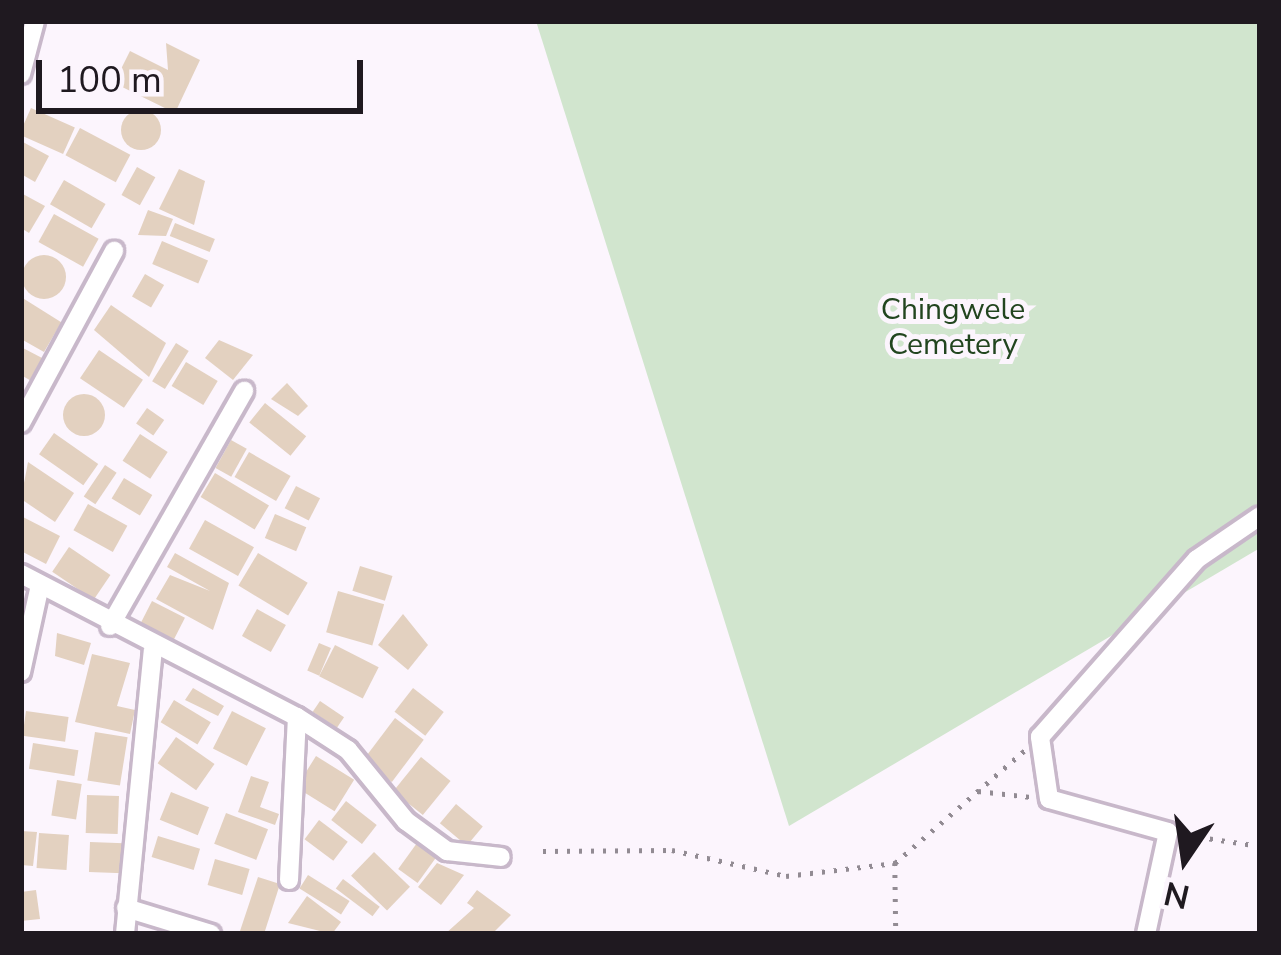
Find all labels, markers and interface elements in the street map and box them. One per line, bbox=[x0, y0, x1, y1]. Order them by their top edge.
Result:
scale bar bbox=[42, 36, 369, 110]
text: 100 m bbox=[57, 56, 162, 105]
park label: Chingwele Cemetery bbox=[881, 292, 1025, 362]
north arrow bbox=[1125, 799, 1245, 919]
text: N bbox=[1160, 870, 1194, 919]

